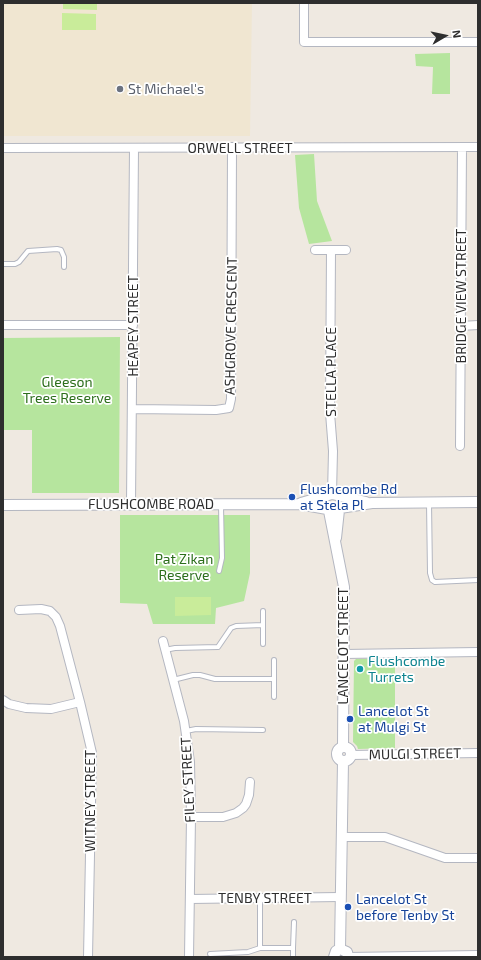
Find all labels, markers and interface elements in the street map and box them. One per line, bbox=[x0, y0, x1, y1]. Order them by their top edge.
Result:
north arrow bbox=[425, 16, 465, 56]
text: N bbox=[450, 29, 464, 39]
place label: St Michael's bbox=[128, 81, 204, 97]
marker: St Michael's bbox=[115, 84, 125, 94]
street label: ORWELL STREET bbox=[187, 140, 293, 156]
street label: BRIDGE VIEW STREET bbox=[453, 229, 469, 363]
street label: ASHGROVE CRESCENT bbox=[221, 257, 241, 395]
street label: HEAPEY STREET bbox=[125, 275, 141, 377]
street label: STELLA PLACE bbox=[323, 327, 339, 417]
park label: Gleeson Trees Reserve bbox=[23, 374, 111, 406]
place label: Flushcombe Rd at Stela Pl bbox=[300, 481, 397, 514]
marker: Flushcombe Rd at Stela Pl bbox=[287, 492, 297, 502]
street label: FLUSHCOMBE ROAD bbox=[88, 496, 214, 512]
park label: Pat Zikan Reserve bbox=[155, 551, 213, 584]
street label: LANCELOT STREET bbox=[335, 587, 351, 705]
place label: Flushcombe Turrets bbox=[368, 653, 445, 686]
marker: Flushcombe Turrets bbox=[355, 664, 365, 674]
place label: Lancelot St at Mulgi St bbox=[358, 703, 429, 736]
marker: Lancelot St at Mulgi St bbox=[345, 714, 355, 724]
street label: FILEY STREET bbox=[177, 737, 199, 823]
street label: MULGI STREET bbox=[369, 745, 461, 763]
street label: WITNEY STREET bbox=[82, 750, 98, 852]
street label: TENBY STREET bbox=[218, 890, 312, 906]
place label: Lancelot St before Tenby St bbox=[356, 891, 454, 924]
marker: Lancelot St before Tenby St bbox=[343, 902, 353, 912]

